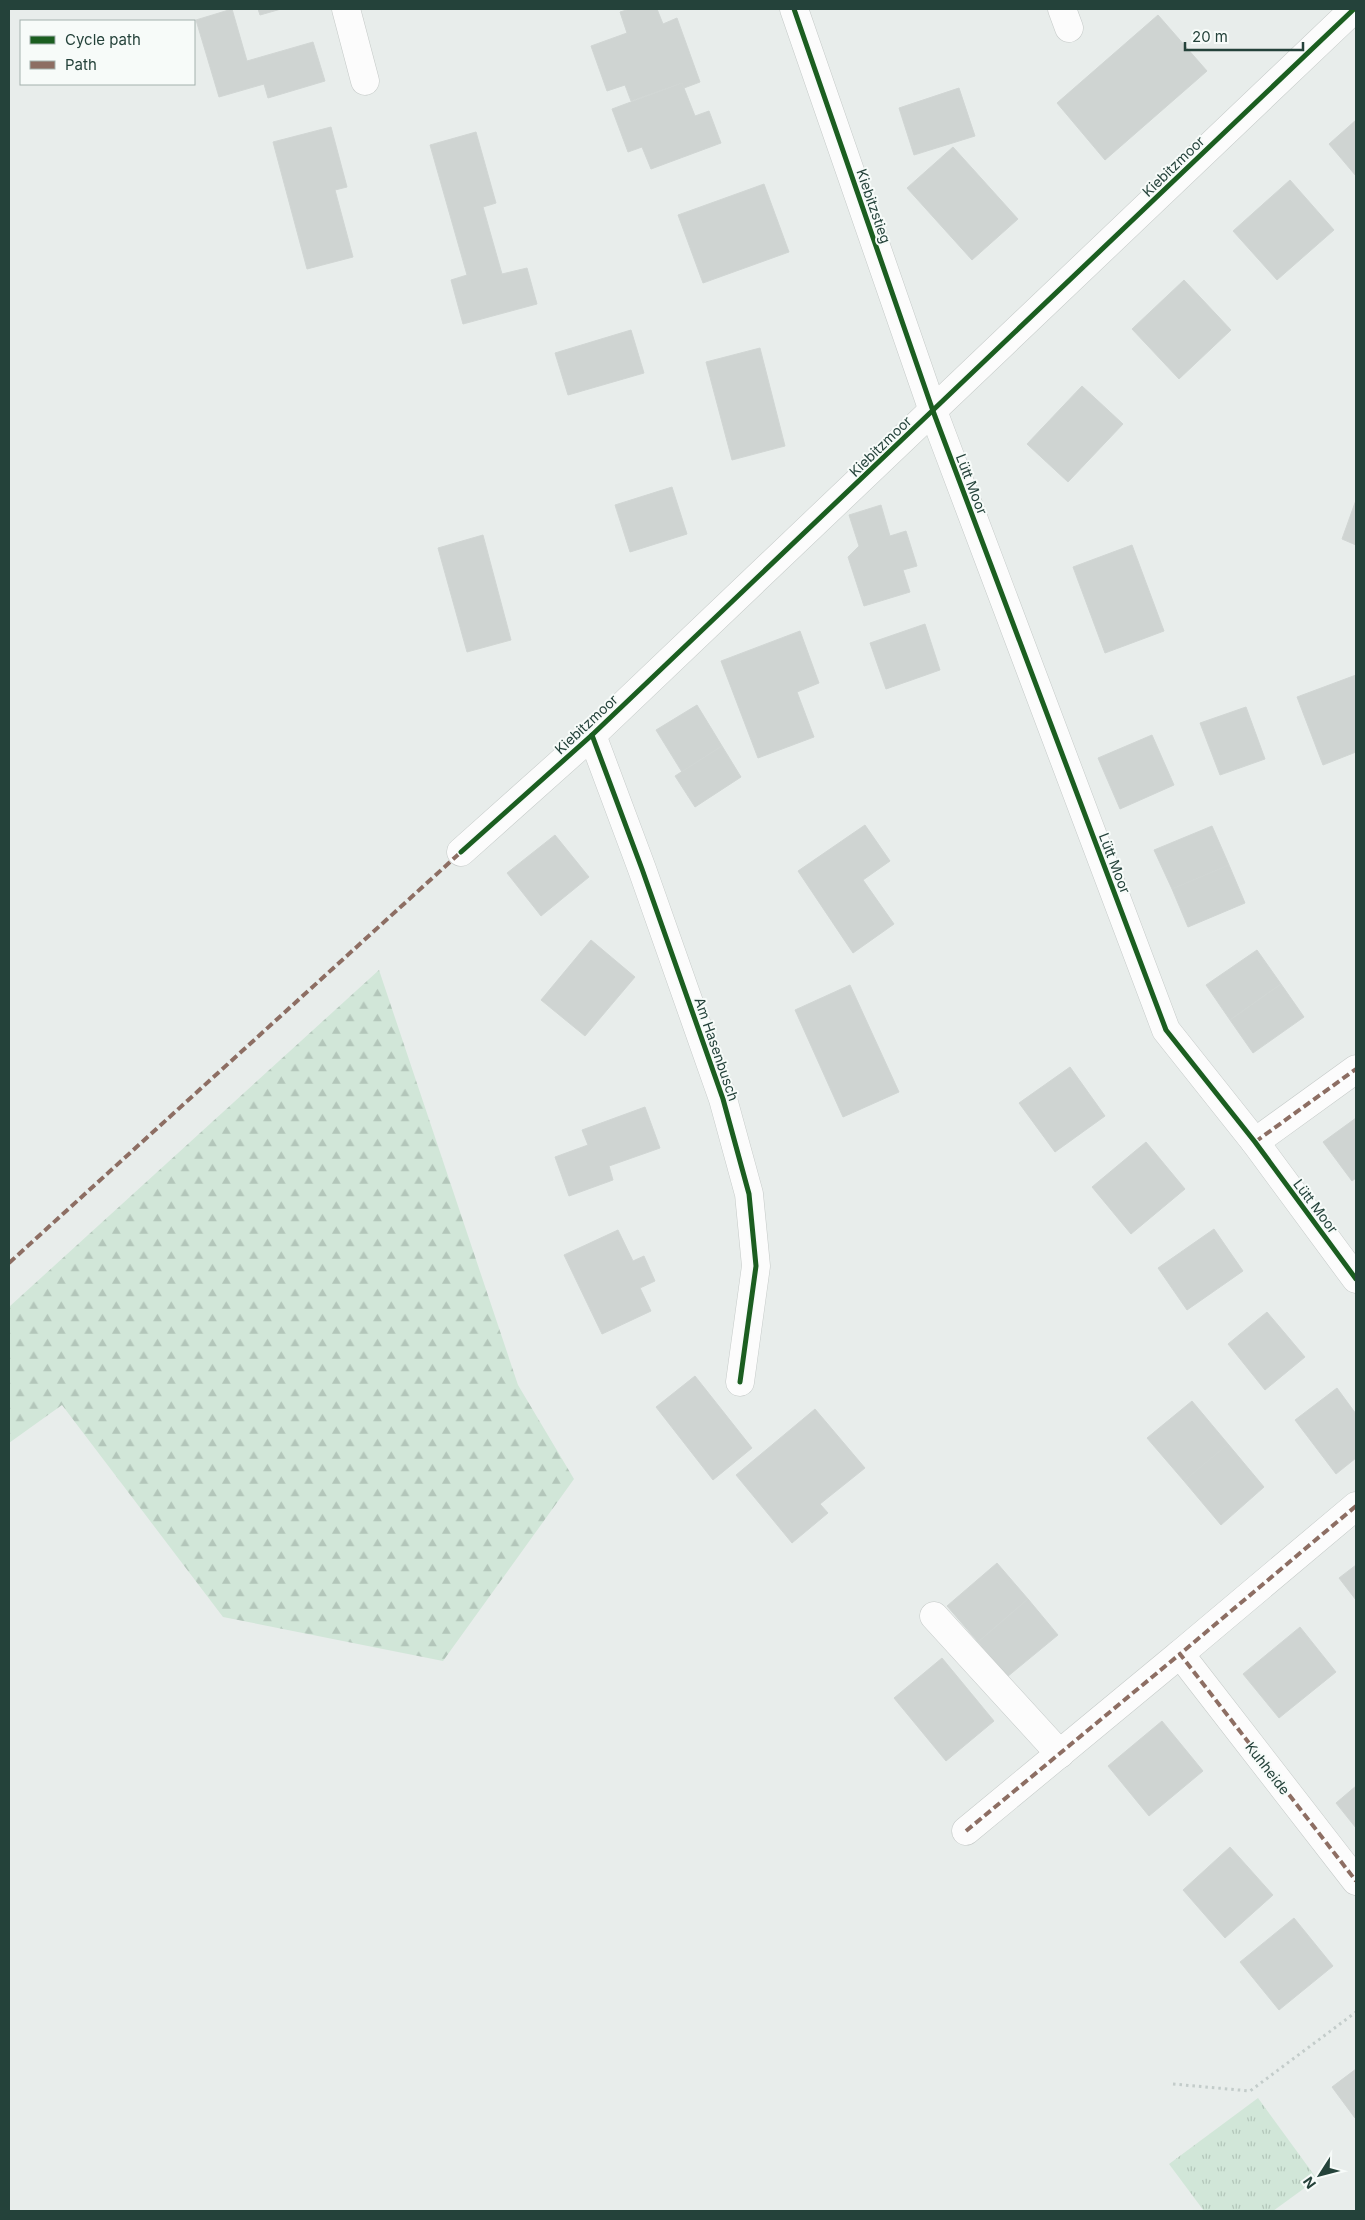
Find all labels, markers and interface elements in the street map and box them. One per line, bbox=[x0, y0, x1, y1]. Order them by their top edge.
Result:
legend bbox=[20, 20, 195, 85]
scale bar bbox=[1185, 20, 1302, 52]
text: 20 m bbox=[1192, 27, 1228, 46]
text: Cycle path bbox=[65, 30, 141, 49]
text: Path bbox=[65, 55, 97, 74]
street label: Kiebitzmoor bbox=[1138, 132, 1208, 200]
street label: Kiebitzstieg bbox=[853, 167, 895, 245]
street label: Kiebitzmoor bbox=[845, 412, 915, 480]
street label: Lütt Moor bbox=[953, 451, 991, 517]
street label: Kiebitzmoor bbox=[551, 691, 621, 757]
street label: Lütt Moor bbox=[1096, 830, 1134, 896]
street label: Am Hasenbusch bbox=[691, 995, 743, 1103]
street label: Lütt Moor bbox=[1290, 1175, 1342, 1237]
street label: Kuhheide bbox=[1242, 1738, 1294, 1798]
north arrow bbox=[1295, 2150, 1345, 2200]
text: N bbox=[1299, 2174, 1319, 2192]

